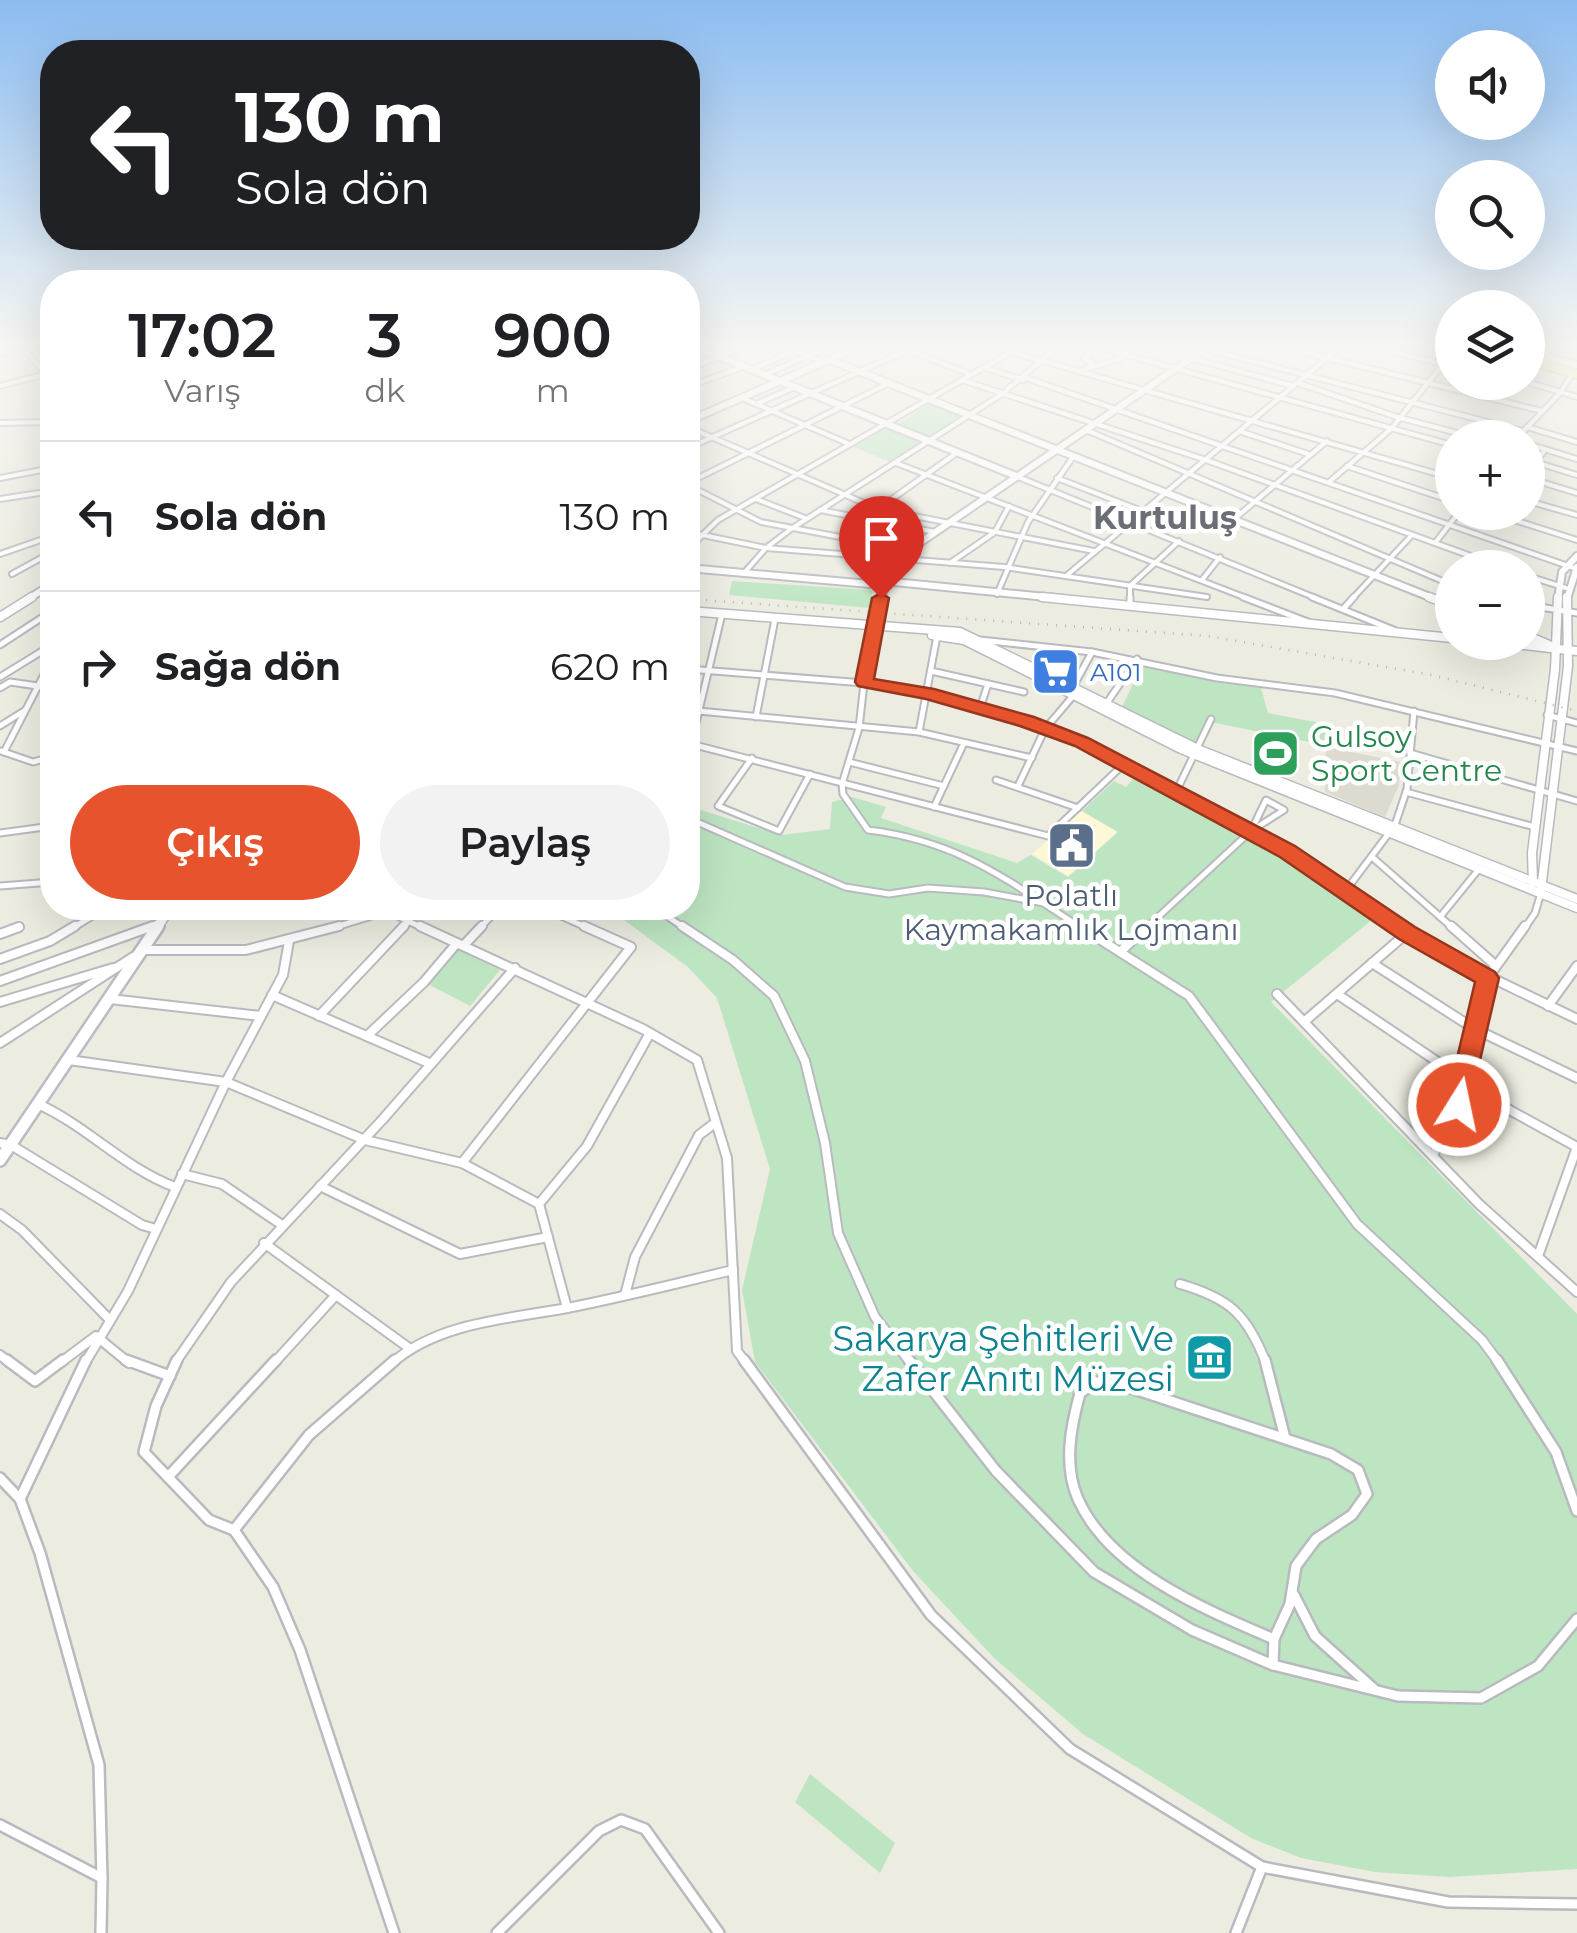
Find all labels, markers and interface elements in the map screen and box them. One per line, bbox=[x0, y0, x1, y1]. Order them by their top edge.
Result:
map controls bbox=[1435, 30, 1545, 660]
button: sound bbox=[1435, 30, 1545, 140]
text: 130 m bbox=[235, 74, 445, 160]
icon: left bbox=[70, 80, 200, 210]
text: Sola dön bbox=[235, 160, 430, 215]
button: search bbox=[1435, 160, 1545, 270]
button: layers bbox=[1435, 290, 1545, 400]
text: 17:02 bbox=[128, 299, 276, 372]
text: 3 bbox=[367, 299, 402, 372]
text: 900 bbox=[493, 299, 612, 372]
text: Varış bbox=[164, 371, 240, 410]
text: dk bbox=[364, 371, 405, 410]
text: m bbox=[536, 371, 570, 410]
button: + bbox=[1435, 420, 1545, 530]
icon: left bbox=[70, 489, 125, 544]
text: Sola dön bbox=[155, 493, 327, 540]
text: 130 m bbox=[559, 493, 670, 540]
pin bbox=[839, 496, 924, 599]
district label: Kurtuluş bbox=[1093, 498, 1237, 537]
icon: arrive bbox=[854, 511, 909, 566]
button: − bbox=[1435, 550, 1545, 660]
icon: right bbox=[70, 639, 125, 694]
text: Sağa dön bbox=[155, 643, 341, 690]
text: 620 m bbox=[550, 643, 670, 690]
supermarket icon: A101 bbox=[1029, 646, 1081, 698]
place label: A101 bbox=[1090, 657, 1142, 687]
place label: Gulsoy Sport Centre bbox=[1311, 718, 1502, 789]
sports icon: Gulsoy Sport Centre bbox=[1250, 727, 1302, 779]
button: Çıkış bbox=[70, 785, 360, 900]
button: Paylaş bbox=[380, 785, 670, 900]
public building icon: Polatlı Kaymakamlık Lojmanı bbox=[1045, 820, 1097, 872]
place label: Polatlı Kaymakamlık Lojmanı bbox=[903, 877, 1239, 948]
position arrow bbox=[1407, 1053, 1511, 1157]
place label: Sakarya Şehitleri Ve Zafer Anıtı Müzesi bbox=[832, 1317, 1174, 1400]
museum icon: Sakarya Şehitleri Ve Zafer Anıtı Müzesi bbox=[1183, 1332, 1235, 1384]

